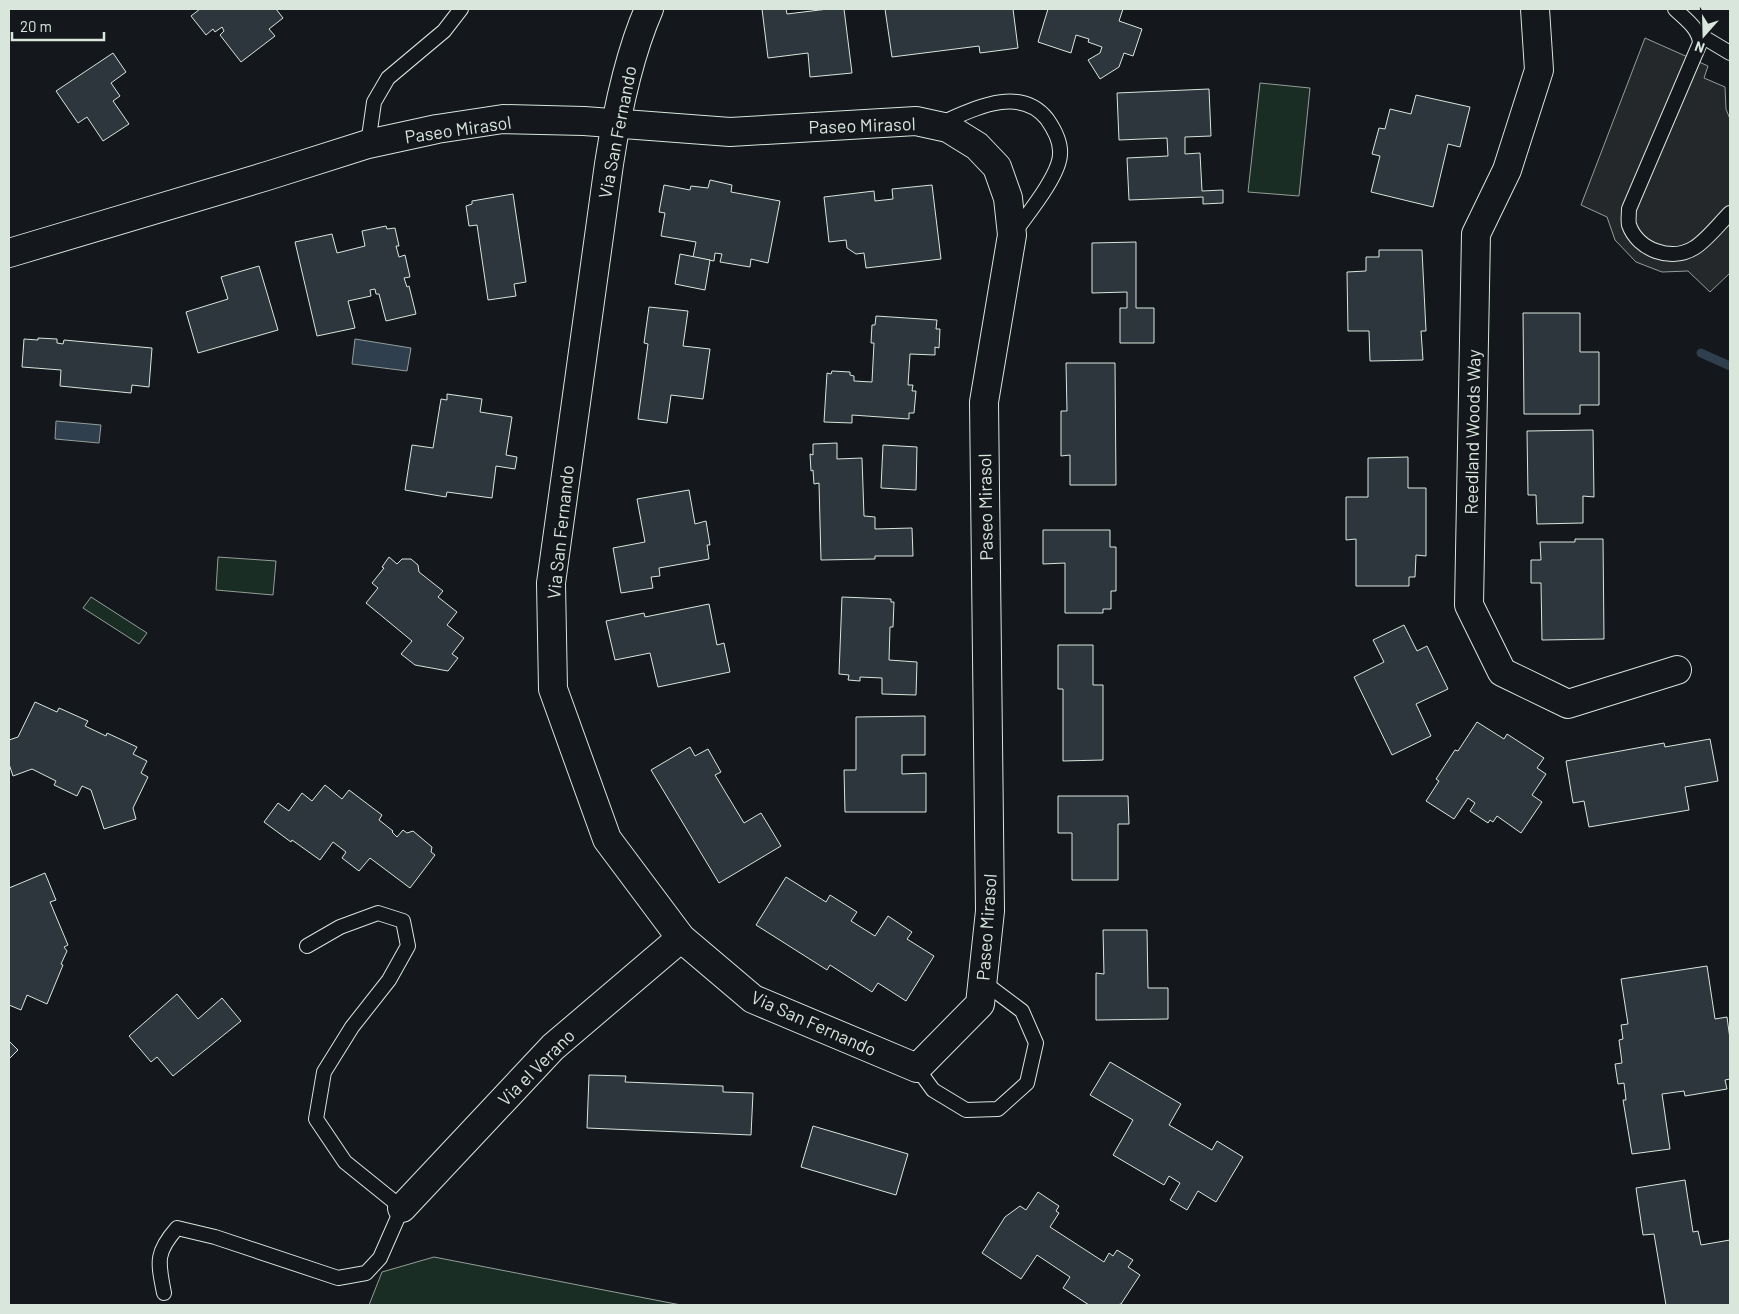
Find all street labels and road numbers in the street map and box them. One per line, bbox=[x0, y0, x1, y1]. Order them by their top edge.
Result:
street label: Via San Fernando bbox=[593, 64, 641, 200]
street label: Paseo Mirasol bbox=[403, 111, 513, 147]
street label: Paseo Mirasol bbox=[808, 112, 916, 138]
street label: Reedland Woods Way bbox=[1460, 349, 1484, 515]
street label: Paseo Mirasol bbox=[973, 453, 997, 561]
street label: Via San Fernando bbox=[542, 464, 578, 600]
street label: Paseo Mirasol bbox=[971, 873, 1001, 981]
street label: Via San Fernando bbox=[748, 986, 880, 1060]
street label: Via el Verano bbox=[493, 1024, 579, 1110]

